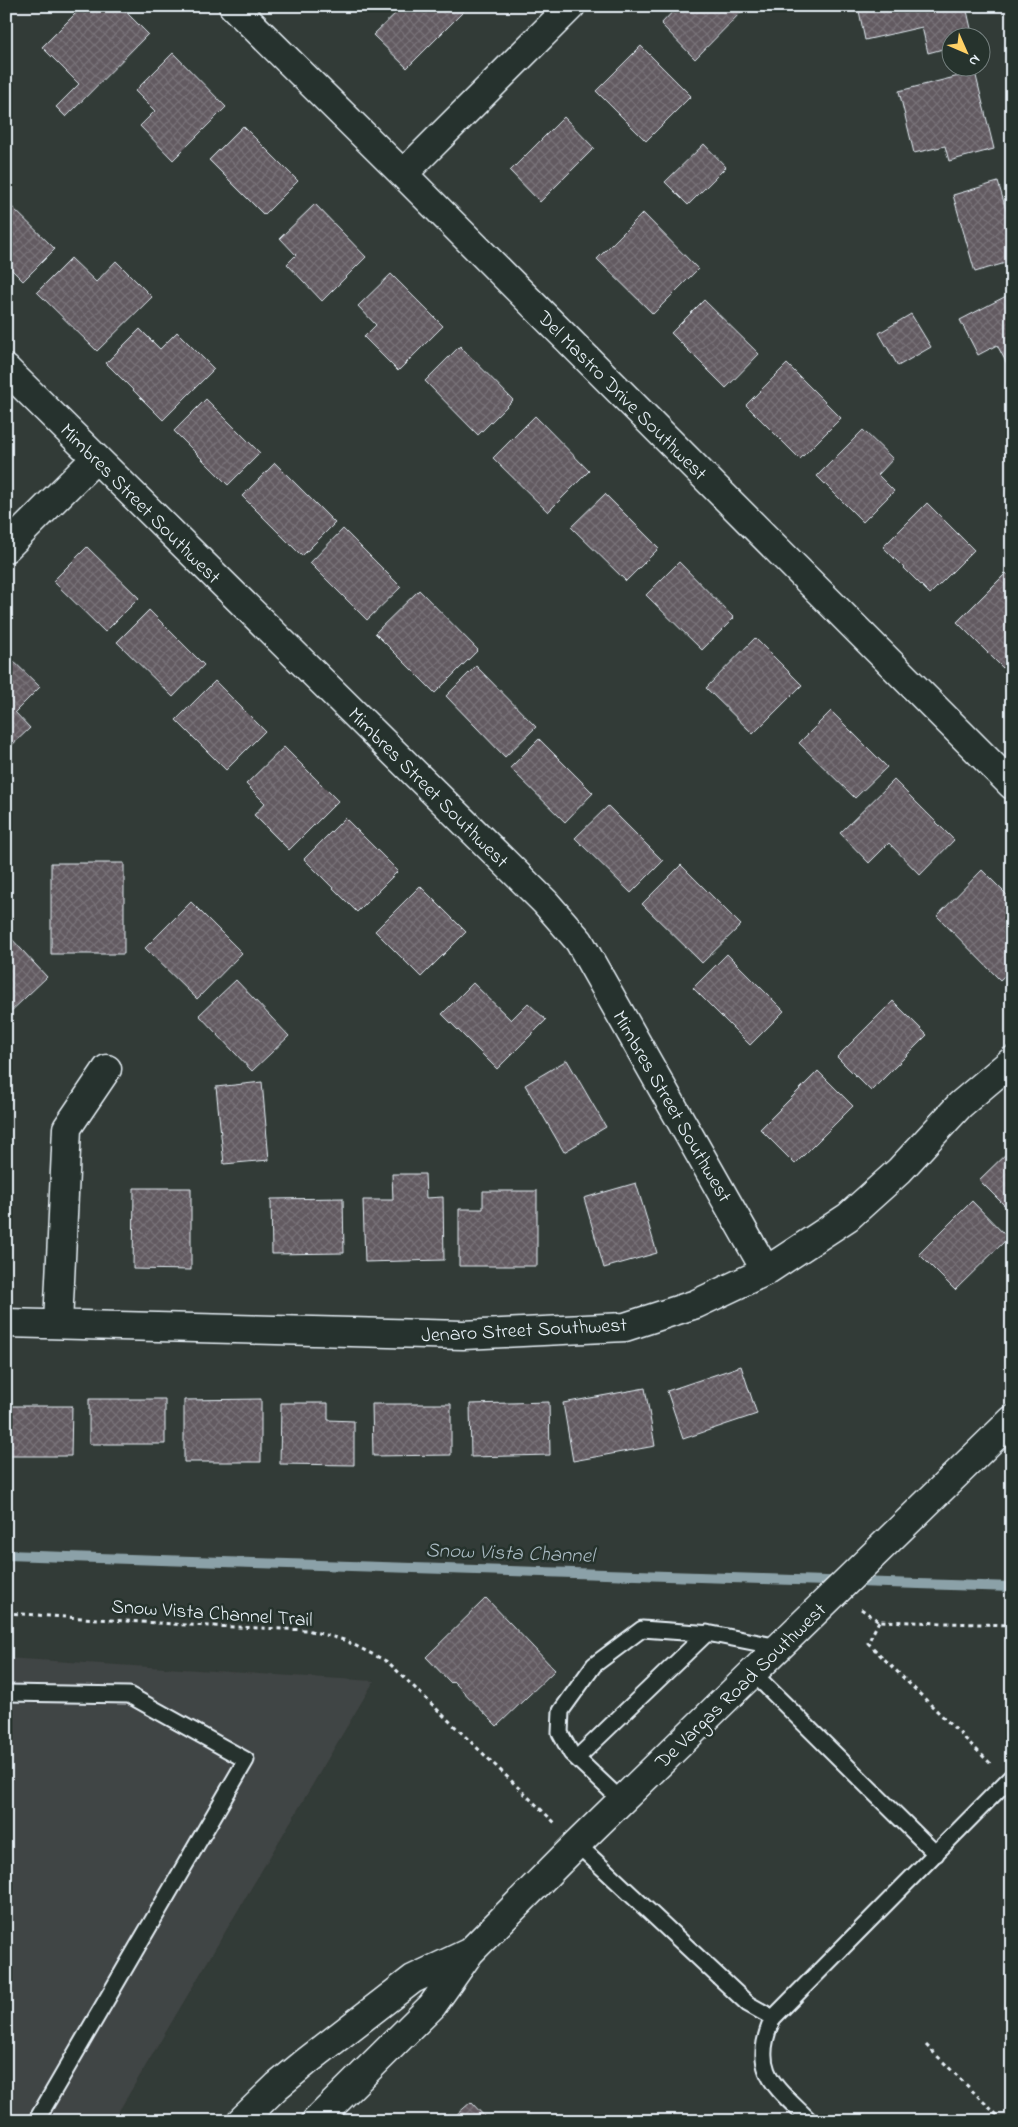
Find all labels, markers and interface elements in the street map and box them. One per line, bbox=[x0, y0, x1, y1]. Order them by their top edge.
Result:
north arrow bbox=[940, 28, 990, 78]
text: N bbox=[963, 49, 985, 71]
street label: Del Mastro Drive Southwest bbox=[529, 304, 713, 489]
street label: Mimbres Street Southwest bbox=[52, 418, 227, 592]
street label: Mimbres Street Southwest bbox=[340, 702, 515, 876]
street label: Mimbres Street Southwest bbox=[604, 1006, 738, 1209]
street label: Jenaro Street Southwest bbox=[420, 1312, 628, 1351]
water label: Snow Vista Channel bbox=[425, 1536, 598, 1572]
street label: Snow Vista Channel Trail bbox=[110, 1593, 313, 1636]
street label: De Vargas Road Southwest bbox=[649, 1597, 835, 1778]

